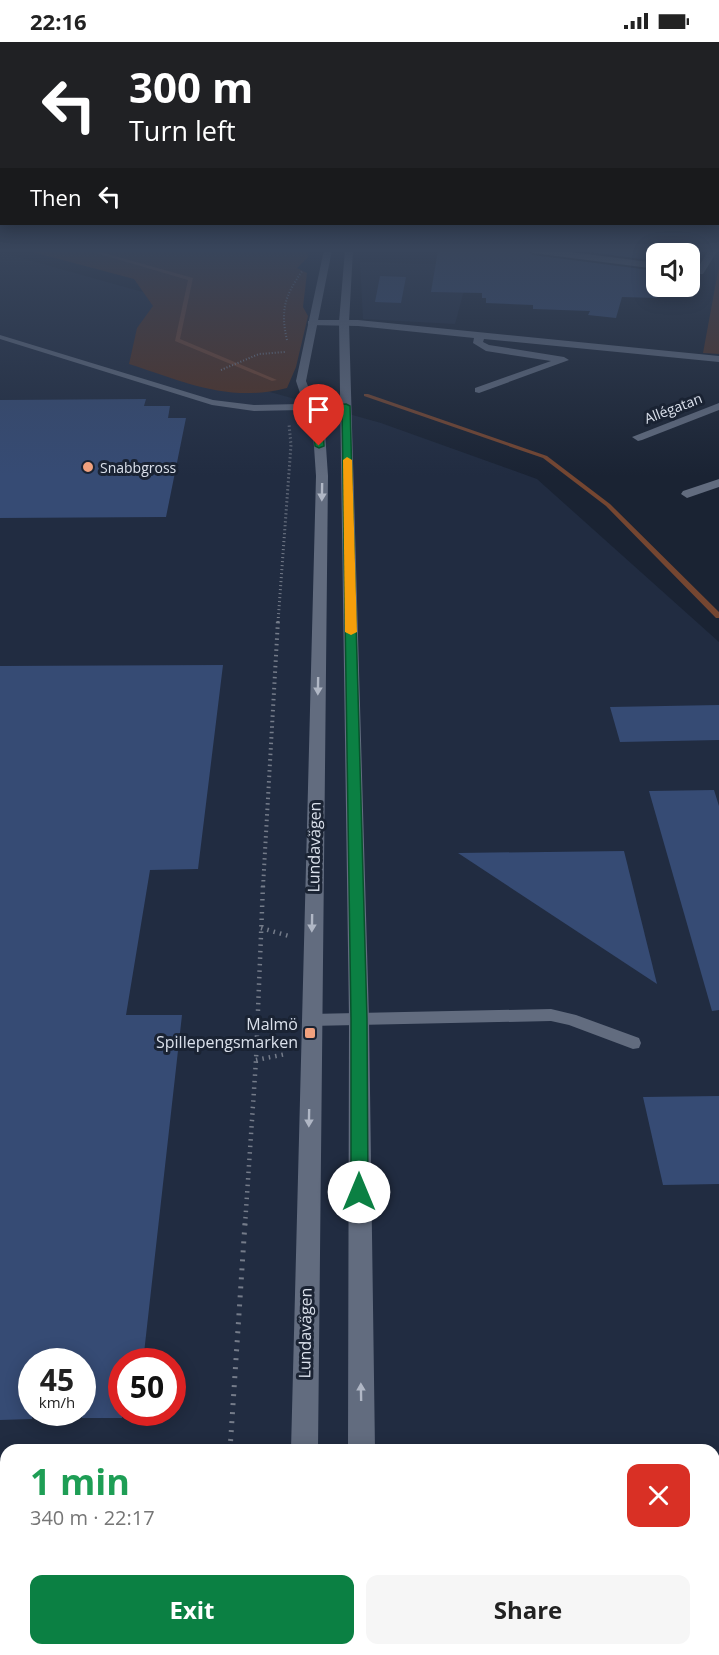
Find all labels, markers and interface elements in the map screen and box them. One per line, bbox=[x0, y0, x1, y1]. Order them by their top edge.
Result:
text: 22:16 bbox=[30, 6, 87, 36]
text: 300 m bbox=[129, 58, 253, 115]
icon: left bbox=[30, 66, 108, 144]
text: Turn left bbox=[129, 112, 236, 149]
icon: left bbox=[93, 180, 126, 213]
text: Then bbox=[30, 182, 81, 212]
map controls bbox=[646, 243, 700, 297]
button: sound bbox=[646, 243, 700, 297]
pin bbox=[293, 384, 344, 446]
street label: Allégatan bbox=[641, 388, 705, 428]
icon: arrive bbox=[302, 393, 335, 426]
place label: Snabbgross bbox=[100, 458, 177, 477]
marker: Snabbgross bbox=[81, 460, 95, 474]
one-way arrow bbox=[317, 482, 326, 501]
one-way arrow bbox=[313, 677, 322, 696]
street label: Lundavägen bbox=[302, 801, 326, 893]
one-way arrow bbox=[308, 914, 317, 933]
place label: Malmö Spillepengsmarken bbox=[156, 1013, 298, 1053]
marker: Malmö Spillepengsmarken bbox=[303, 1026, 317, 1040]
one-way arrow bbox=[304, 1109, 314, 1128]
position arrow bbox=[327, 1160, 391, 1224]
street label: Lundavägen bbox=[293, 1287, 317, 1379]
speed limit sign: 50 bbox=[108, 1348, 186, 1426]
text: 45 bbox=[40, 1359, 74, 1400]
one-way arrow bbox=[356, 1383, 366, 1402]
text: km/h bbox=[39, 1392, 75, 1412]
text: 1 min bbox=[30, 1457, 130, 1506]
button: close bbox=[627, 1464, 690, 1527]
text: 340 m · 22:17 bbox=[30, 1504, 155, 1531]
button: Exit bbox=[30, 1575, 354, 1644]
button: Share bbox=[366, 1575, 690, 1644]

